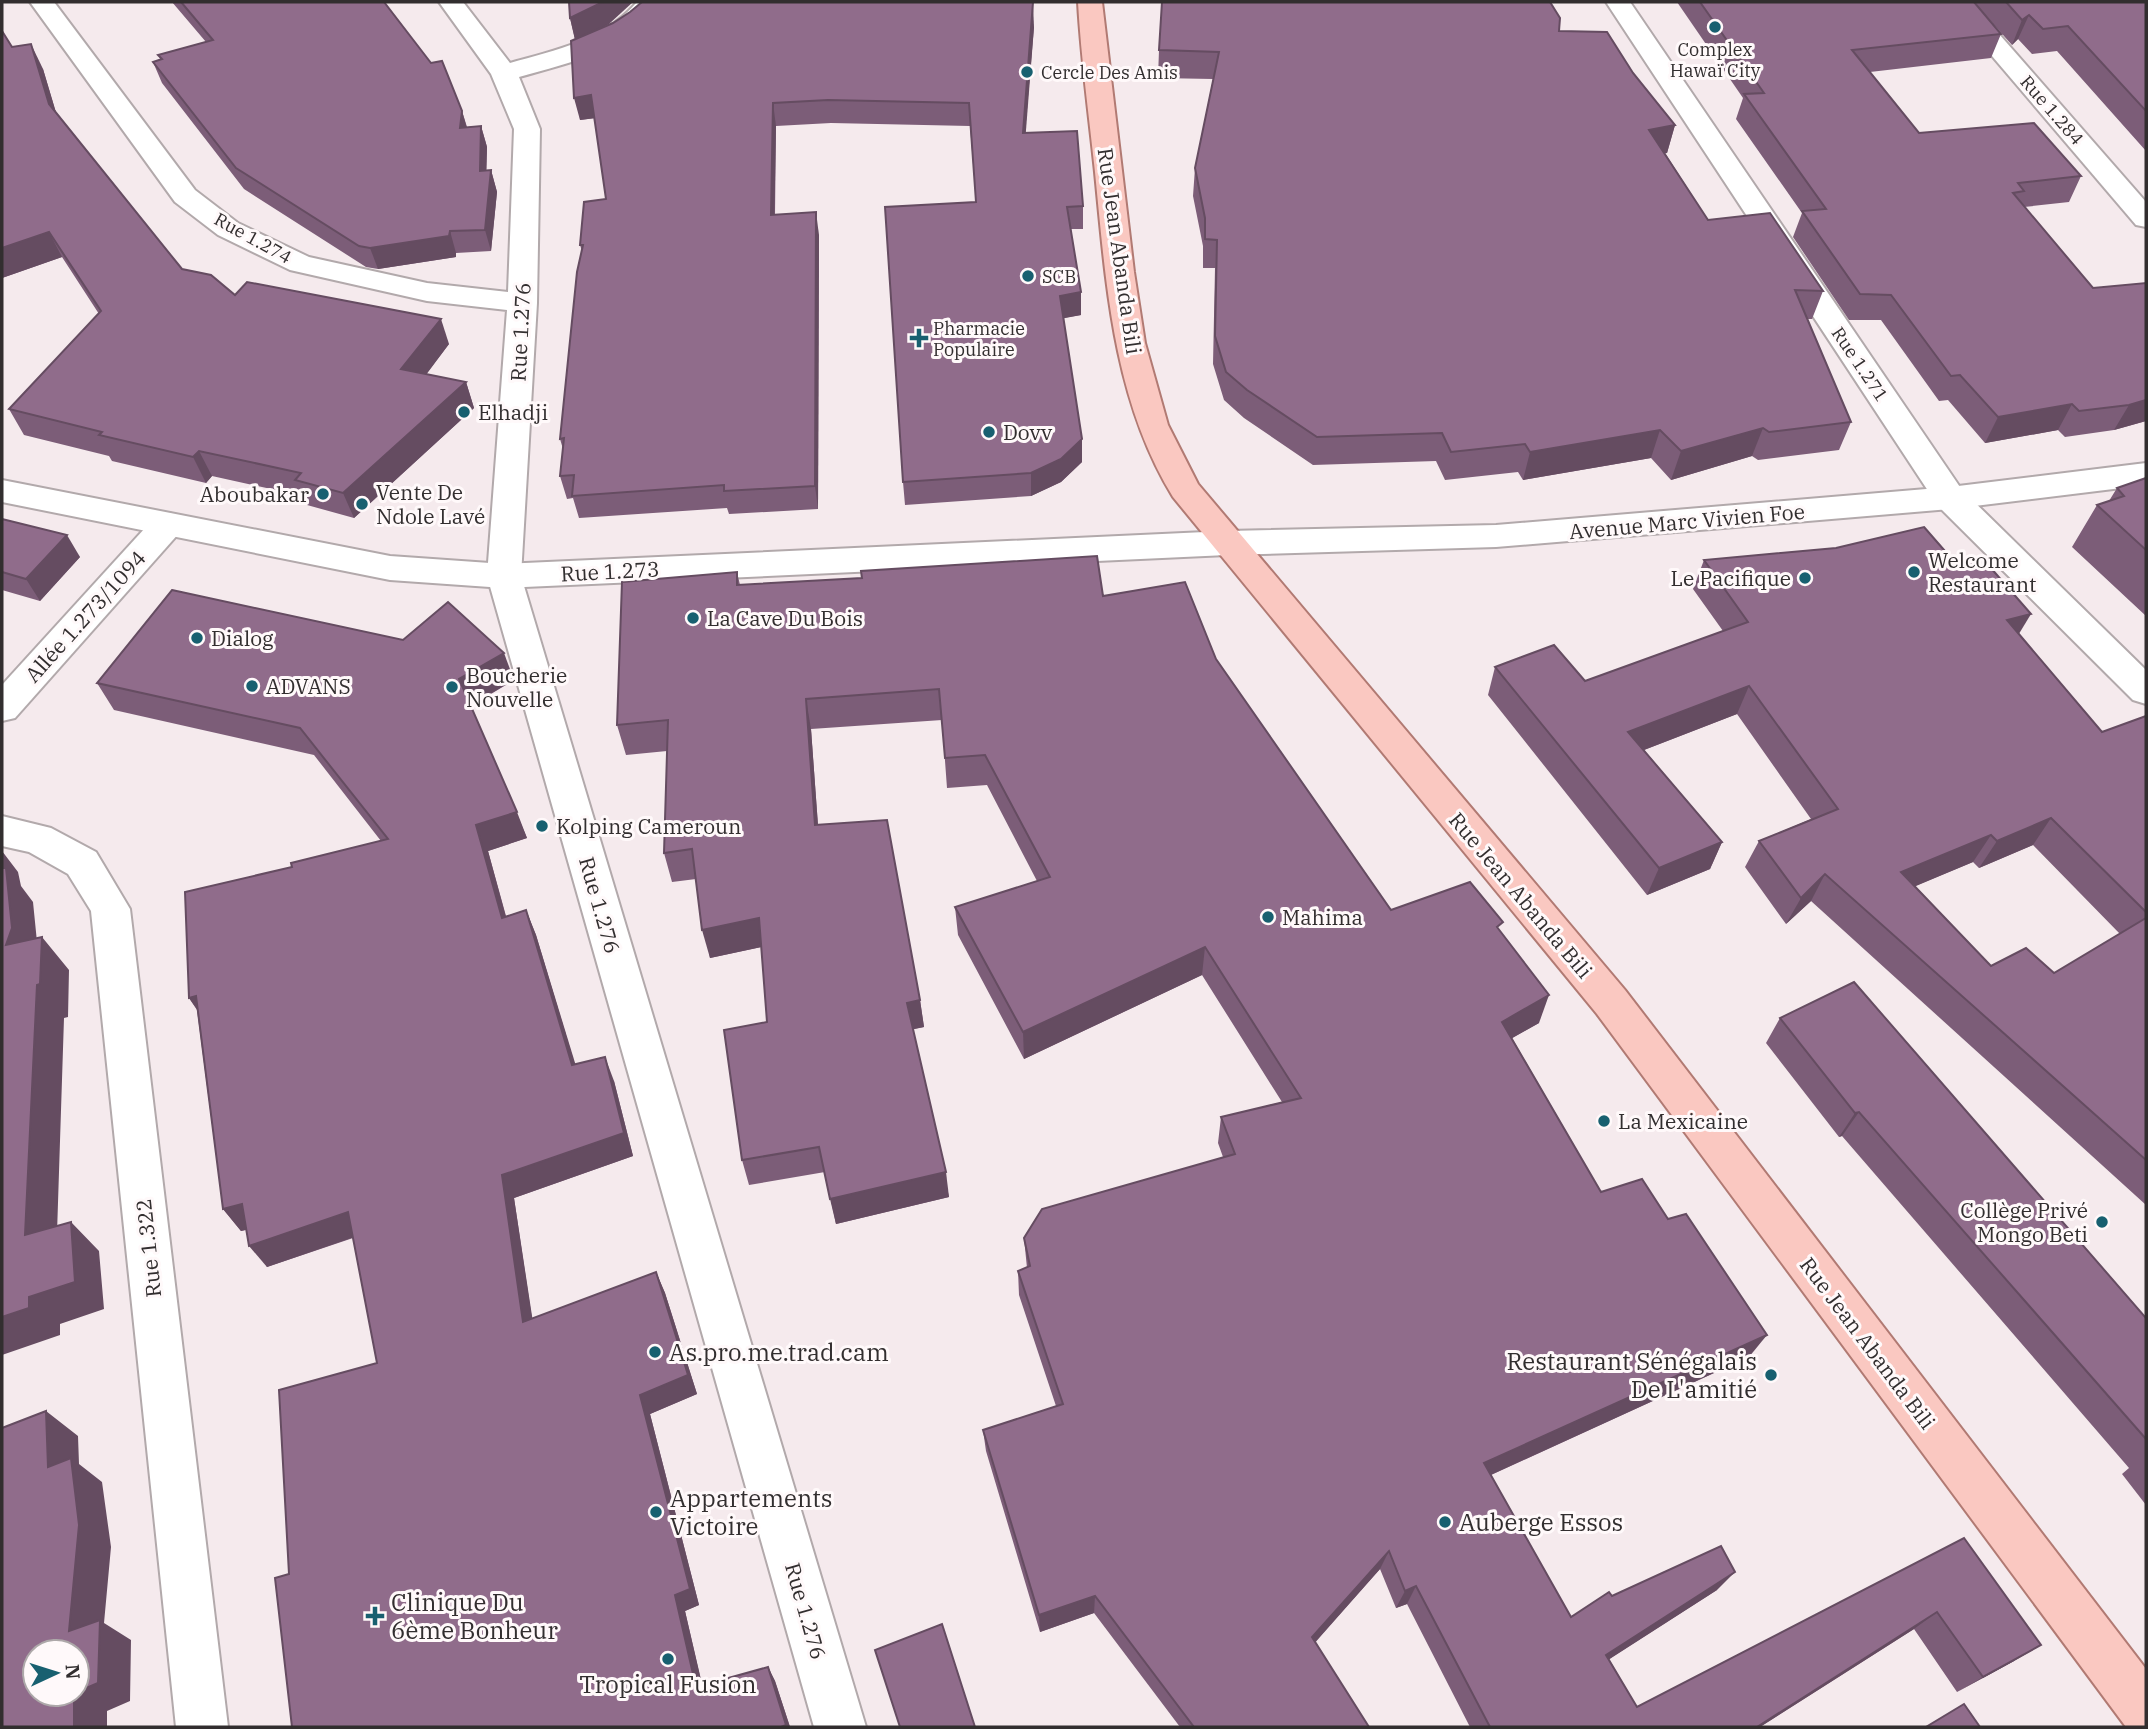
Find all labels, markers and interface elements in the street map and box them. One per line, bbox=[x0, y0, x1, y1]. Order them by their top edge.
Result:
marker: Complex Hawaï City bbox=[1707, 19, 1723, 35]
place label: Complex Hawaï City bbox=[1670, 38, 1761, 82]
place label: Cercle Des Amis bbox=[1041, 61, 1178, 84]
marker: Cercle Des Amis bbox=[1019, 64, 1035, 80]
street label: Rue 1.284 bbox=[2015, 70, 2089, 150]
street label: Rue Jean Abanda Bili bbox=[1092, 146, 1148, 356]
street label: Rue 1.274 bbox=[210, 207, 296, 269]
place label: SCB bbox=[1042, 265, 1076, 288]
marker: SCB bbox=[1020, 268, 1036, 284]
street label: Rue 1.276 bbox=[503, 282, 537, 382]
place label: Pharmacie Populaire bbox=[933, 317, 1025, 361]
street label: Rue 1.271 bbox=[1827, 322, 1893, 406]
marker: Pharmacie Populaire bbox=[911, 330, 927, 346]
place label: Elhadji bbox=[478, 398, 548, 426]
marker: Elhadji bbox=[456, 404, 472, 420]
place label: Dovv bbox=[1003, 418, 1053, 446]
marker: Dovv bbox=[981, 424, 997, 440]
place label: Vente De Ndole Lavé bbox=[376, 478, 485, 530]
place label: Aboubakar bbox=[200, 480, 310, 508]
marker: Aboubakar bbox=[315, 486, 331, 502]
marker: Vente De Ndole Lavé bbox=[354, 496, 370, 512]
street label: Avenue Marc Vivien Foe bbox=[1568, 497, 1806, 545]
street label: Allée 1.273/1094 bbox=[18, 544, 152, 688]
place label: Welcome Restaurant bbox=[1928, 546, 2037, 598]
street label: Rue 1.273 bbox=[560, 554, 660, 588]
place label: Le Pacifique bbox=[1671, 564, 1791, 592]
marker: Welcome Restaurant bbox=[1906, 564, 1922, 580]
marker: Le Pacifique bbox=[1797, 570, 1813, 586]
place label: La Cave Du Bois bbox=[707, 604, 863, 632]
marker: La Cave Du Bois bbox=[685, 610, 701, 626]
place label: Dialog bbox=[211, 624, 274, 652]
marker: Dialog bbox=[189, 630, 205, 646]
place label: Boucherie Nouvelle bbox=[466, 661, 567, 713]
place label: ADVANS bbox=[266, 672, 351, 700]
marker: ADVANS bbox=[244, 678, 260, 694]
marker: Boucherie Nouvelle bbox=[444, 679, 460, 695]
street label: Rue Jean Abanda Bili bbox=[1443, 806, 1599, 984]
place label: Kolping Cameroun bbox=[556, 812, 741, 840]
marker: Kolping Cameroun bbox=[534, 818, 550, 834]
street label: Rue 1.276 bbox=[573, 853, 627, 957]
place label: Mahima bbox=[1282, 903, 1363, 931]
marker: Mahima bbox=[1260, 909, 1276, 925]
place label: La Mexicaine bbox=[1618, 1107, 1748, 1135]
marker: La Mexicaine bbox=[1596, 1113, 1612, 1129]
place label: Collège Privé Mongo Beti bbox=[1960, 1196, 2088, 1248]
street label: Rue 1.322 bbox=[129, 1197, 167, 1299]
marker: Collège Privé Mongo Beti bbox=[2094, 1214, 2110, 1230]
street label: Rue Jean Abanda Bili bbox=[1794, 1251, 1942, 1435]
place label: As.pro.me.trad.cam bbox=[669, 1336, 889, 1368]
marker: As.pro.me.trad.cam bbox=[647, 1344, 663, 1360]
place label: Restaurant Sénégalais De L'amitié bbox=[1507, 1345, 1757, 1405]
marker: Restaurant Sénégalais De L'amitié bbox=[1763, 1367, 1779, 1383]
place label: Appartements Victoire bbox=[670, 1482, 832, 1542]
marker: Appartements Victoire bbox=[648, 1504, 664, 1520]
place label: Auberge Essos bbox=[1459, 1506, 1623, 1538]
marker: Auberge Essos bbox=[1437, 1514, 1453, 1530]
street label: Rue 1.276 bbox=[779, 1559, 833, 1663]
place label: Clinique Du 6ème Bonheur bbox=[391, 1586, 558, 1646]
marker: Clinique Du 6ème Bonheur bbox=[365, 1606, 385, 1626]
north arrow bbox=[21, 1638, 91, 1708]
marker: Tropical Fusion bbox=[660, 1651, 676, 1667]
text: N bbox=[60, 1663, 85, 1680]
place label: Tropical Fusion bbox=[579, 1668, 757, 1700]

